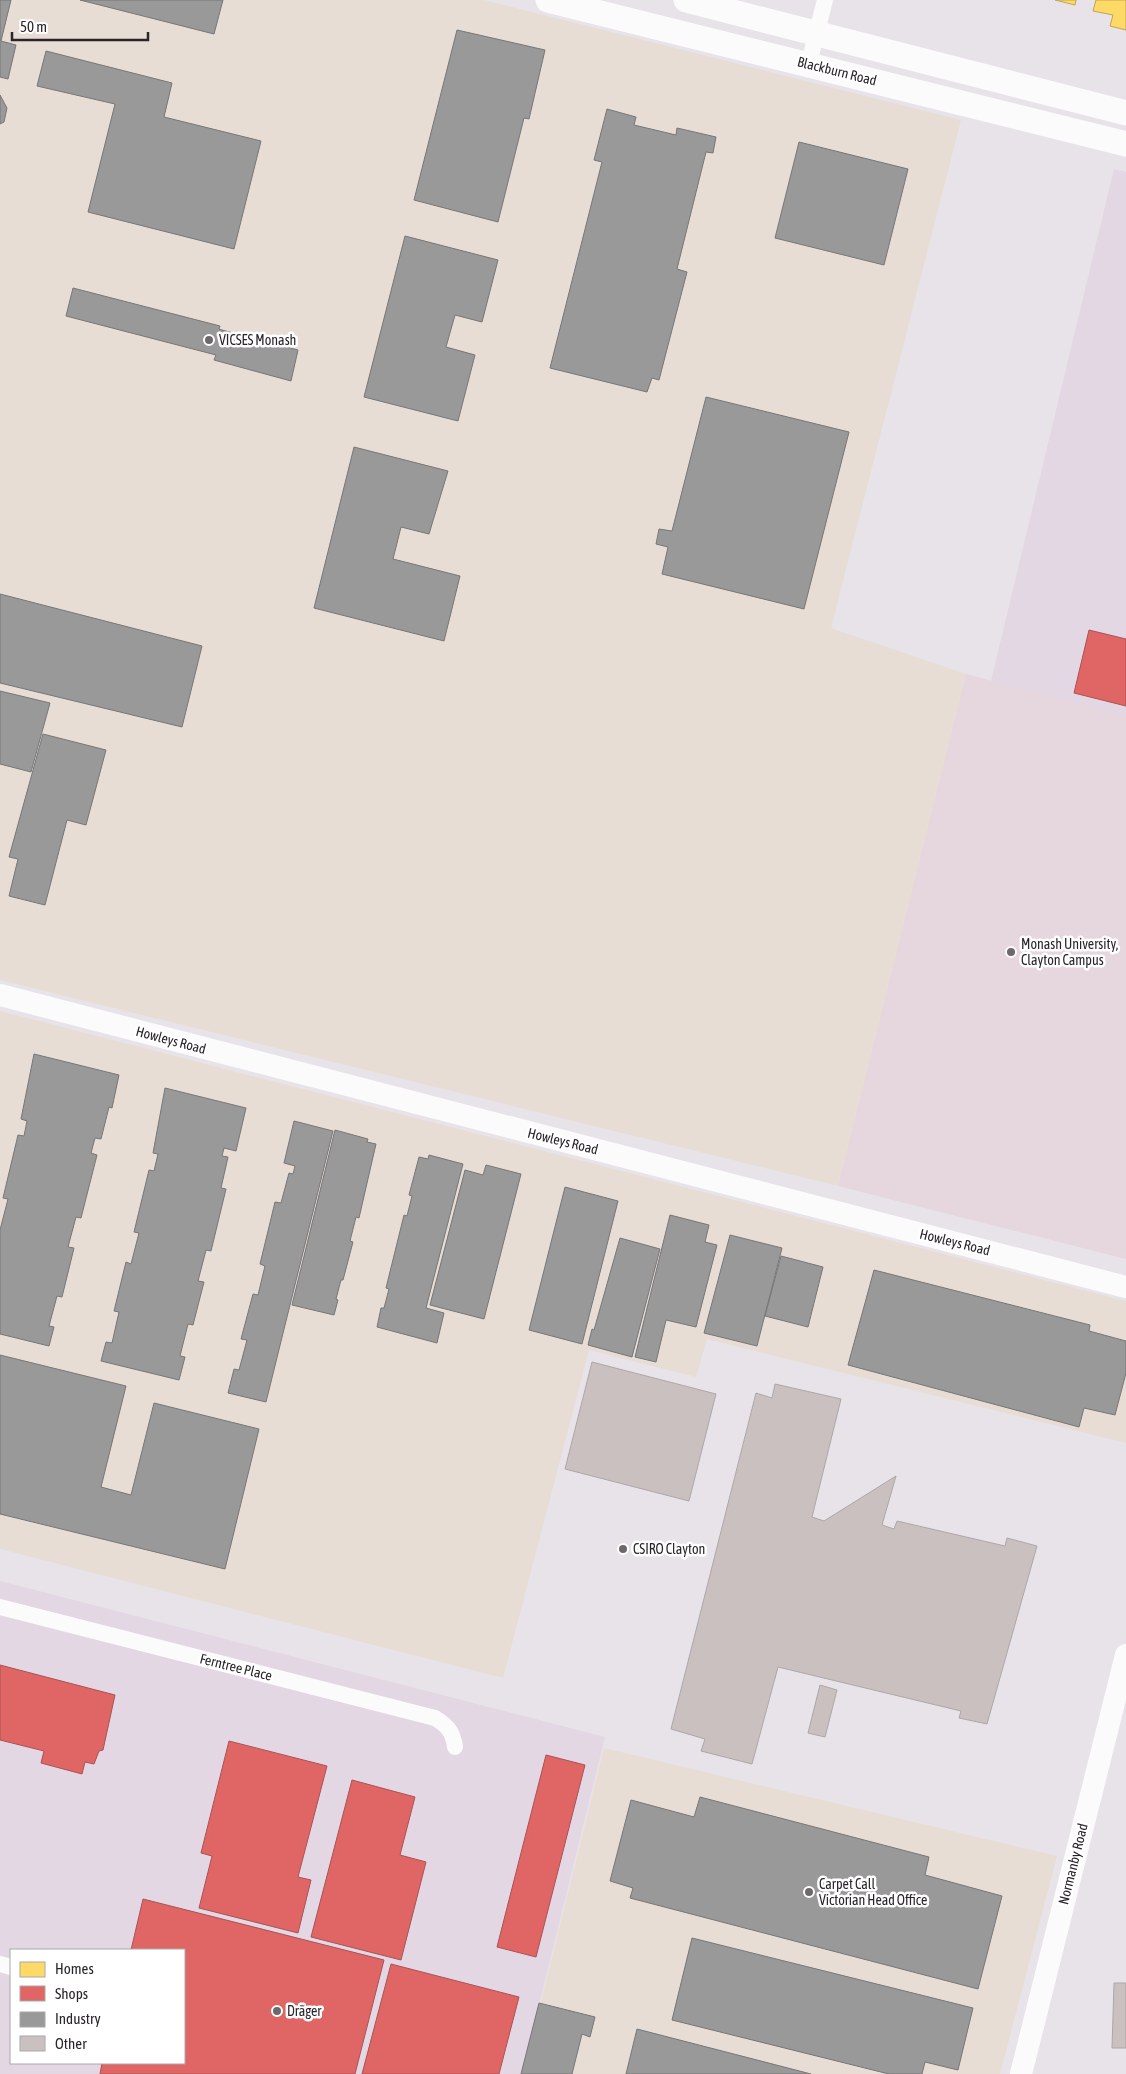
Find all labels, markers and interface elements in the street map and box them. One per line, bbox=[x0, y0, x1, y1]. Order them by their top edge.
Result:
scale bar bbox=[12, 10, 149, 42]
text: 50 m bbox=[20, 18, 47, 35]
street label: Blackburn Road bbox=[796, 53, 878, 89]
place label: VICSES Monash bbox=[219, 332, 296, 348]
marker: VICSES Monash bbox=[203, 334, 215, 346]
place label: Monash University, Clayton Campus bbox=[1021, 936, 1118, 968]
marker: Monash University, Clayton Campus bbox=[1005, 946, 1017, 958]
street label: Howleys Road bbox=[134, 1023, 208, 1057]
street label: Howleys Road bbox=[526, 1125, 600, 1157]
street label: Howleys Road bbox=[918, 1226, 992, 1258]
place label: CSIRO Clayton bbox=[633, 1541, 705, 1557]
marker: CSIRO Clayton bbox=[617, 1543, 629, 1555]
street label: Ferntree Place bbox=[198, 1650, 274, 1684]
street label: Normanby Road bbox=[1055, 1822, 1091, 1906]
place label: Carpet Call Victorian Head Office bbox=[819, 1876, 927, 1908]
marker: Carpet Call Victorian Head Office bbox=[803, 1886, 815, 1898]
legend bbox=[10, 1949, 185, 2064]
text: Homes bbox=[55, 1960, 94, 1977]
text: Shops bbox=[55, 1985, 88, 2002]
place label: Dräger bbox=[287, 2003, 322, 2019]
marker: Dräger bbox=[271, 2005, 283, 2017]
text: Industry bbox=[55, 2010, 101, 2027]
text: Other bbox=[55, 2035, 87, 2052]

